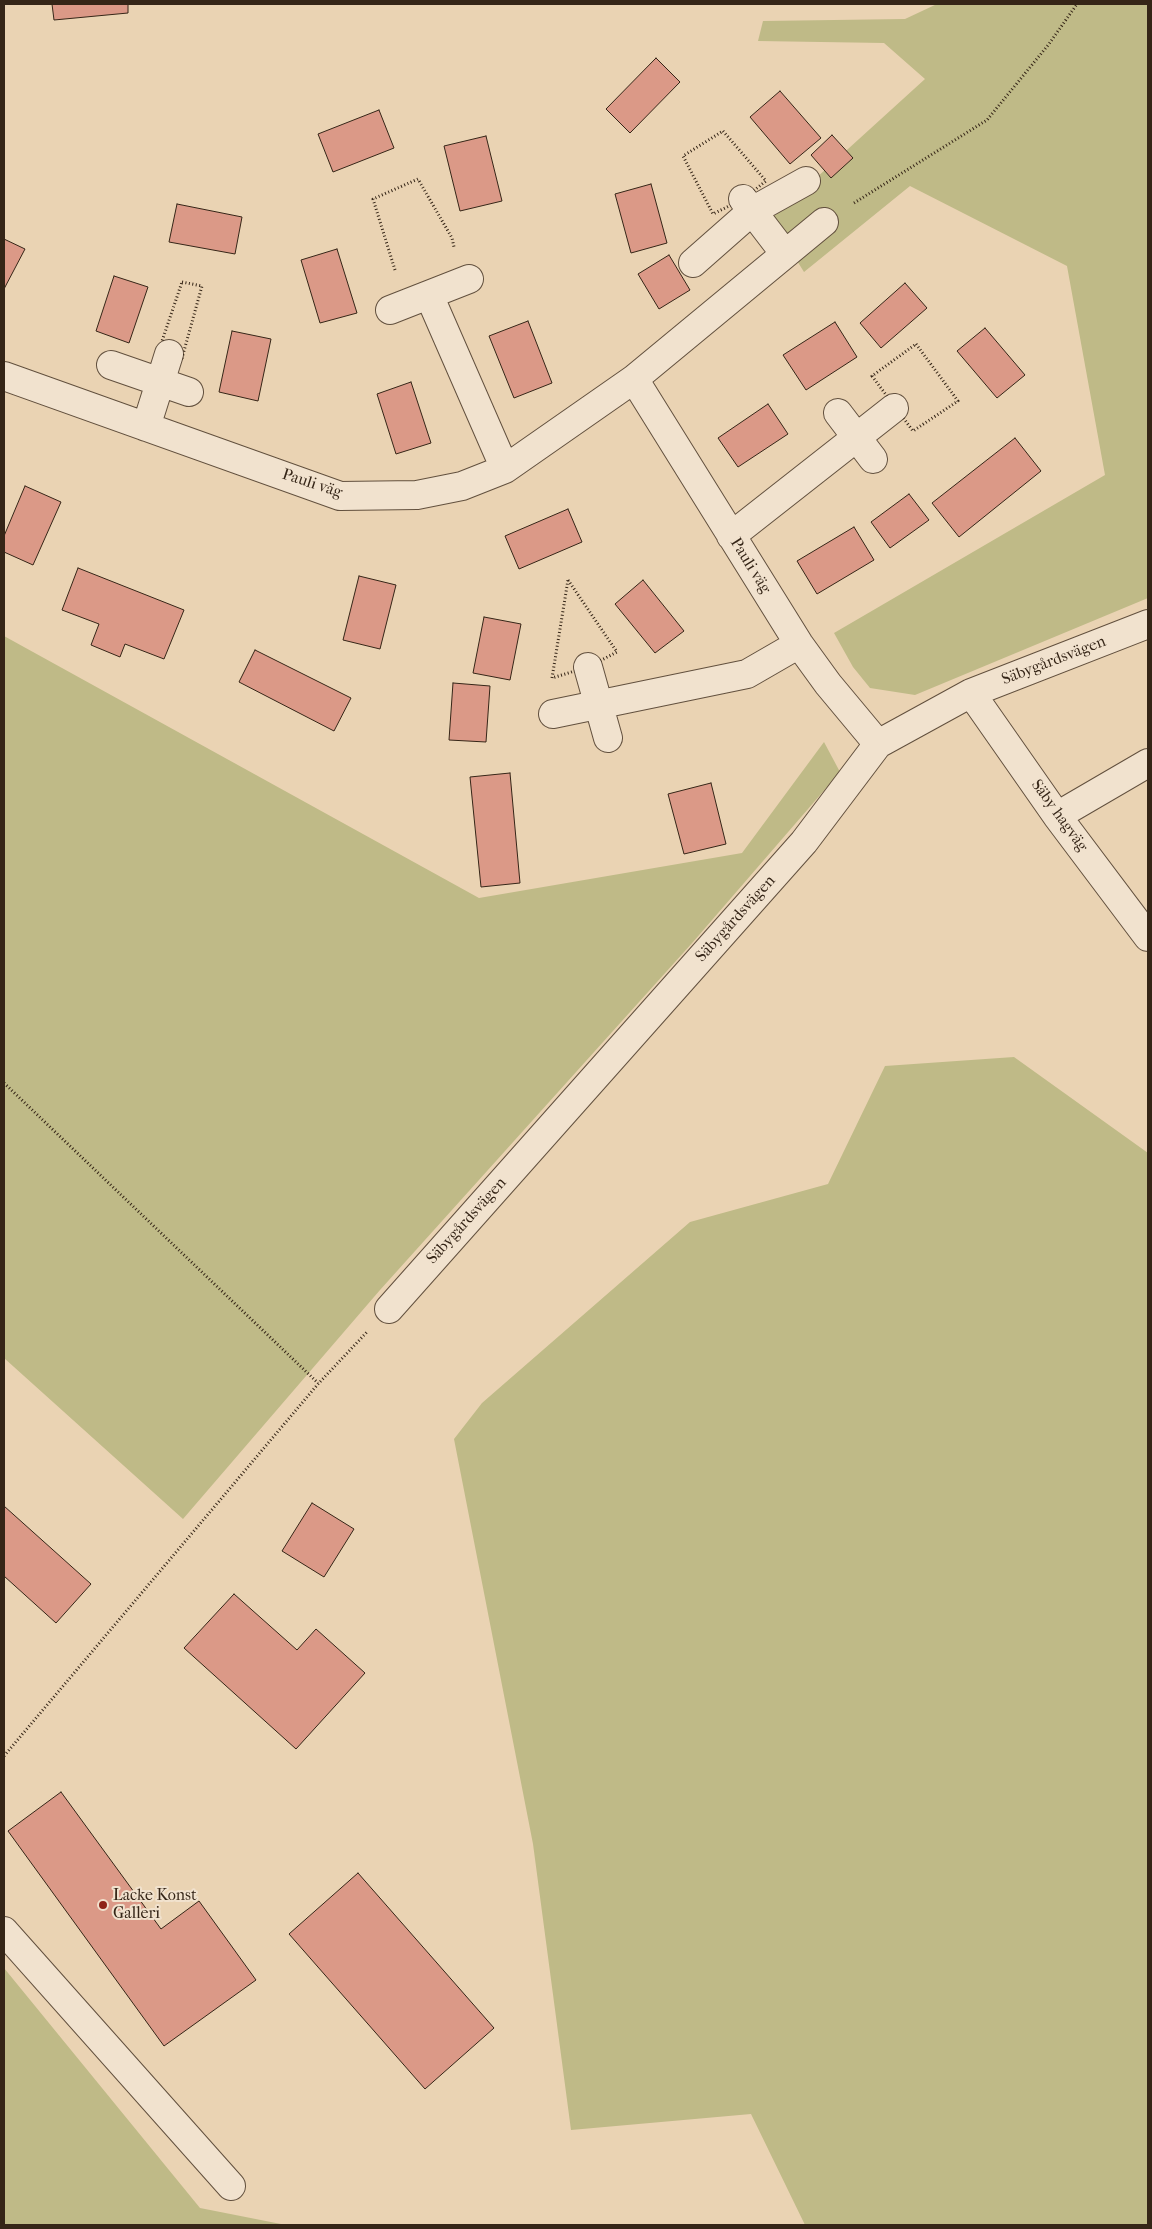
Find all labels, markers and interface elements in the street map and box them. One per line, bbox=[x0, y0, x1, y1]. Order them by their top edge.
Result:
street label: Pauli väg bbox=[279, 465, 345, 503]
street label: Pauli väg bbox=[725, 535, 775, 597]
street label: Säbygårdsvägen bbox=[999, 632, 1109, 690]
street label: Säby hagväg bbox=[1026, 776, 1092, 856]
street label: Säbygårdsvägen bbox=[692, 872, 780, 966]
street label: Säbygårdsvägen bbox=[423, 1174, 511, 1268]
place label: Lacke Konst Galleri bbox=[113, 1886, 197, 1924]
marker: Lacke Konst Galleri bbox=[97, 1899, 109, 1911]

